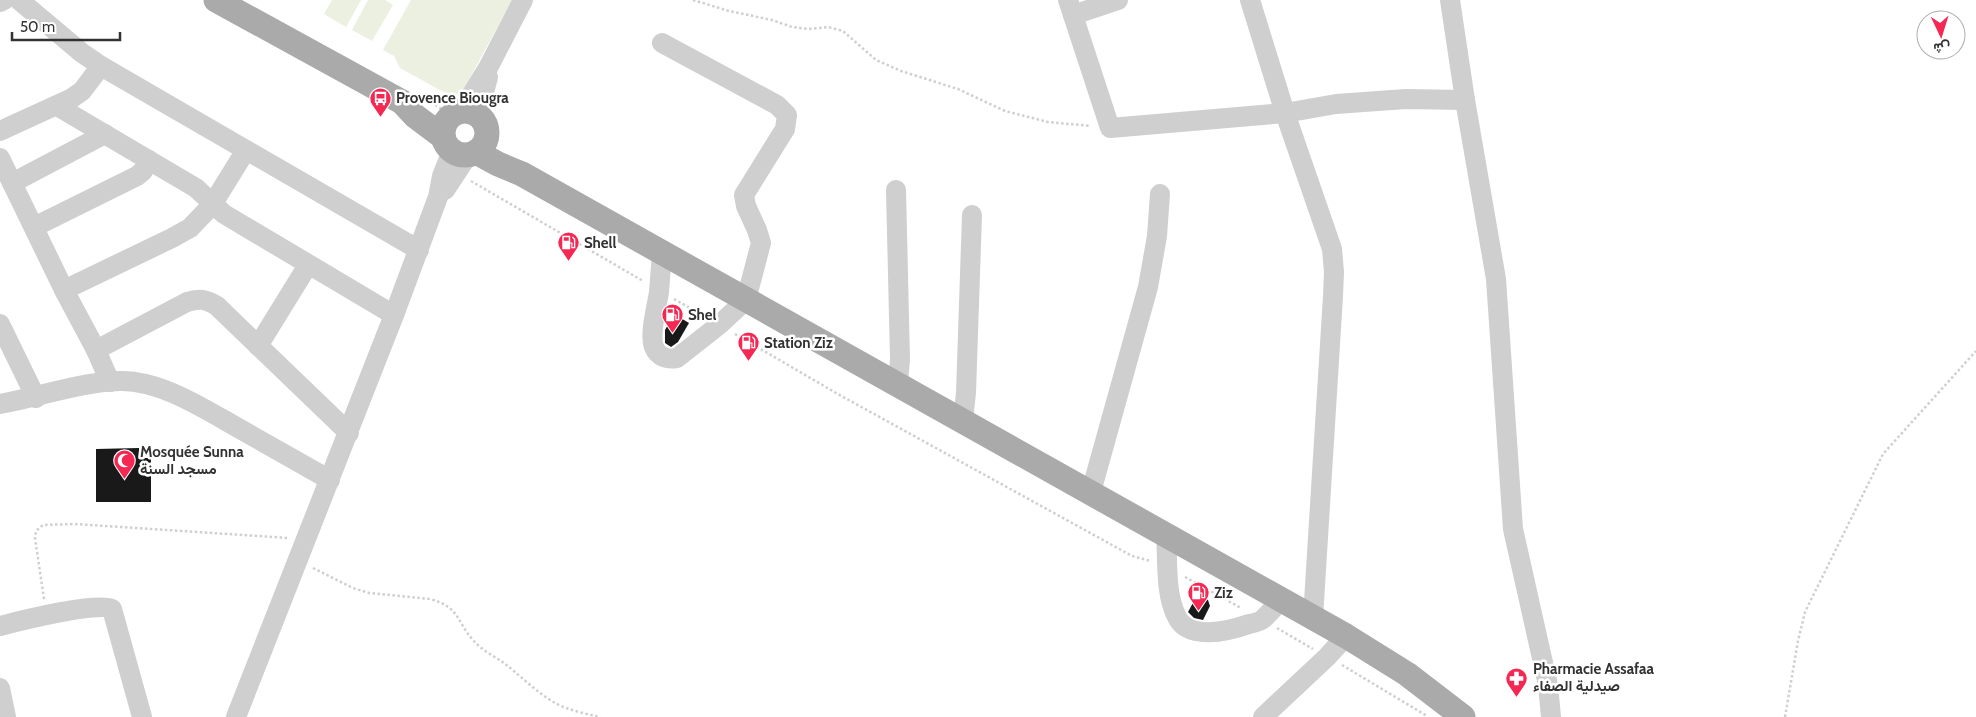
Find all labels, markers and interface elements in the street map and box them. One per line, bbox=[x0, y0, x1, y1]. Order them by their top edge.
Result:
scale bar bbox=[12, 10, 120, 42]
north arrow bbox=[1916, 10, 1966, 60]
text: 50 m bbox=[20, 18, 55, 36]
text: ش bbox=[1933, 38, 1951, 58]
bus stop icon: Provence Biougra bbox=[368, 86, 392, 117]
place label: Provence Biougra bbox=[396, 89, 509, 107]
fuel station icon: Shell bbox=[556, 231, 580, 262]
place label: Shell bbox=[584, 234, 617, 252]
fuel station icon: Shel bbox=[660, 303, 684, 334]
place label: Shel bbox=[688, 306, 717, 324]
fuel station icon: Station Ziz bbox=[736, 331, 760, 362]
place label: Station Ziz bbox=[764, 334, 833, 352]
place label: Mosquée Sunna مسجد السنة bbox=[140, 443, 244, 478]
mosque icon: Mosquée Sunna مسجد السنة bbox=[112, 449, 136, 480]
fuel station icon: Ziz bbox=[1186, 581, 1210, 612]
place label: Ziz bbox=[1214, 584, 1233, 602]
place label: Pharmacie Assafaa صيدلية الصفاء bbox=[1533, 660, 1655, 695]
pharmacy icon: Pharmacie Assafaa صيدلية الصفاء bbox=[1505, 666, 1529, 697]

